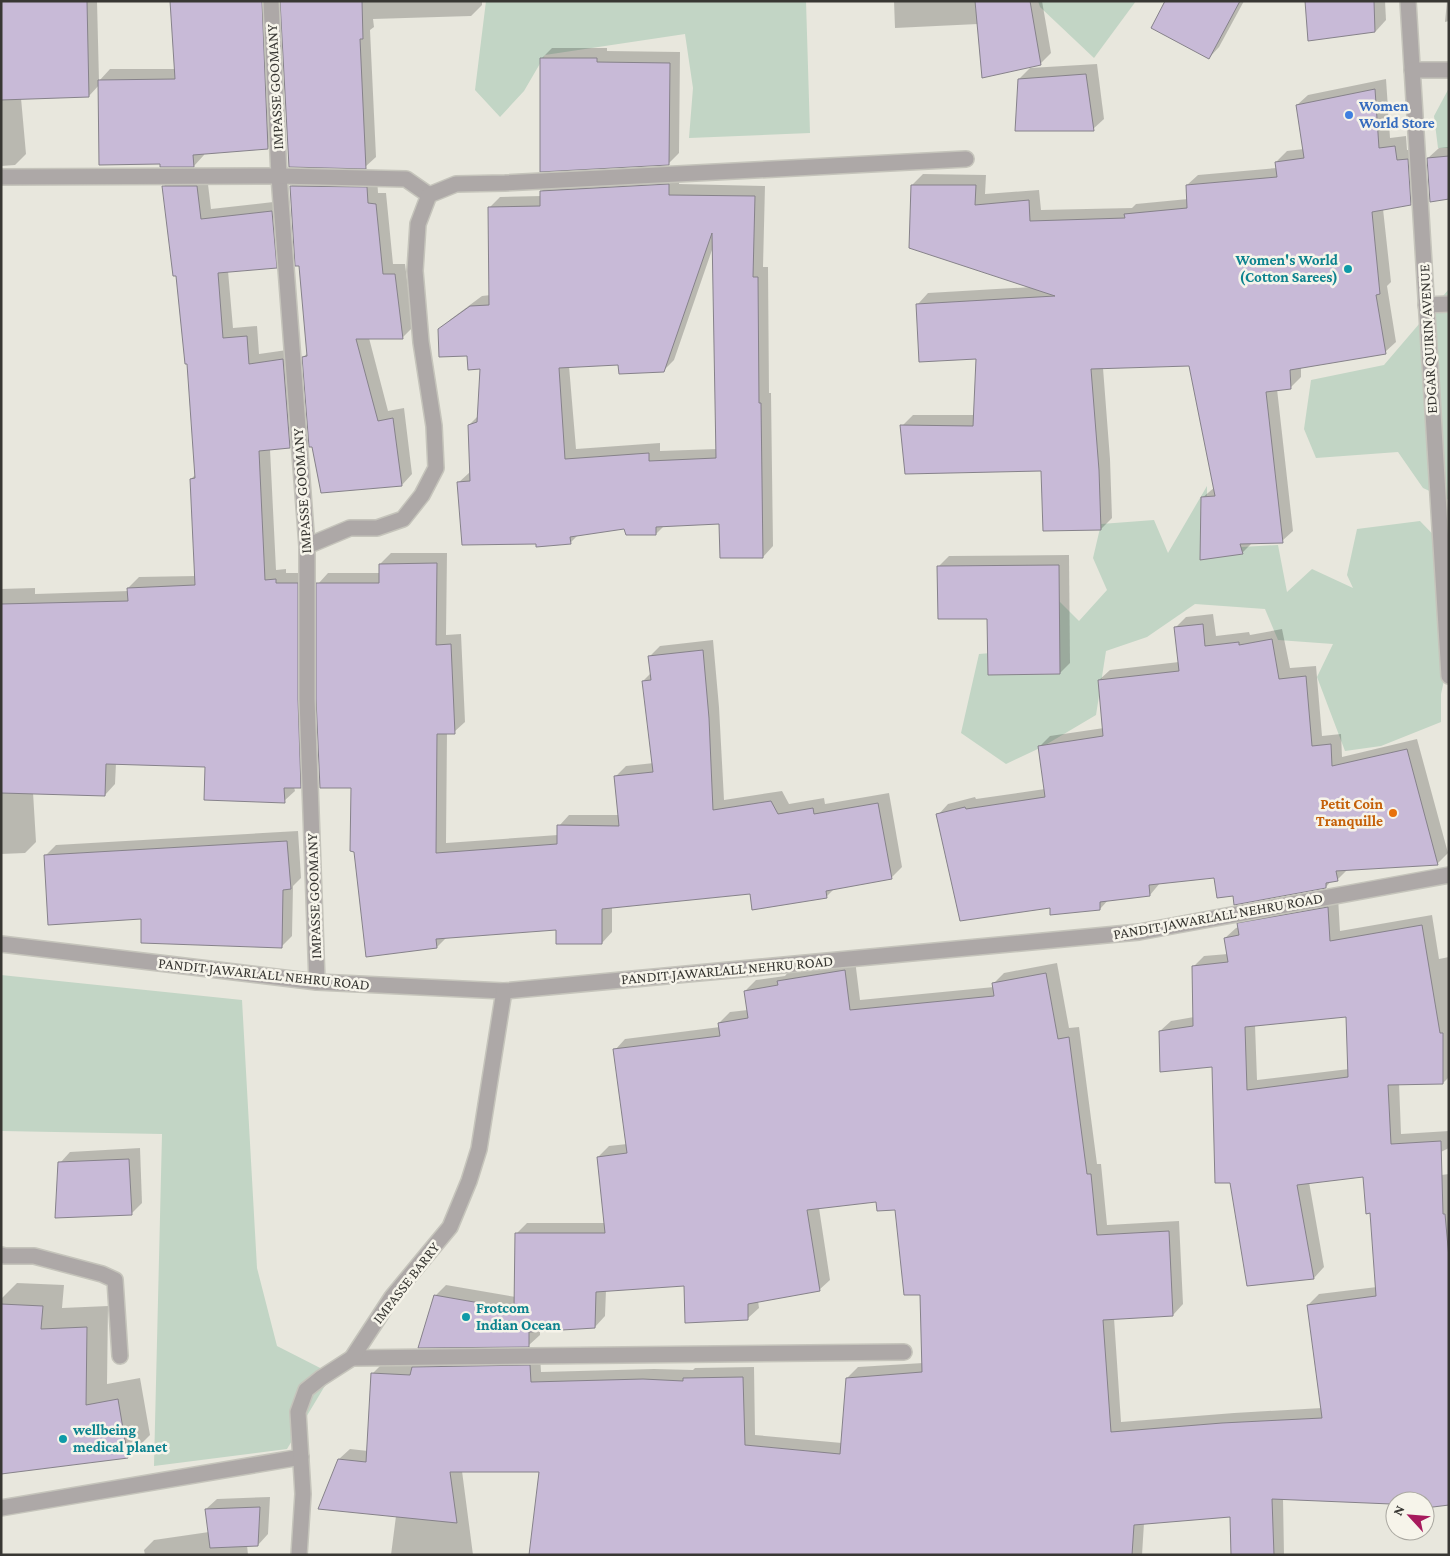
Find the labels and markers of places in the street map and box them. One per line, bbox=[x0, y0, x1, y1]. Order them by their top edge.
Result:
place label: Women World Store bbox=[1358, 98, 1435, 131]
marker: Women World Store bbox=[1343, 109, 1355, 121]
place label: Women's World (Cotton Sarees) bbox=[1234, 252, 1339, 286]
marker: Women's World (Cotton Sarees) bbox=[1342, 263, 1354, 275]
place label: Petit Coin Tranquille bbox=[1316, 796, 1383, 829]
marker: Petit Coin Tranquille bbox=[1387, 807, 1399, 819]
place label: Frotcom Indian Ocean bbox=[476, 1300, 561, 1333]
marker: Frotcom Indian Ocean bbox=[460, 1311, 472, 1323]
place label: wellbeing medical planet bbox=[72, 1422, 168, 1455]
marker: wellbeing medical planet bbox=[57, 1433, 69, 1445]

